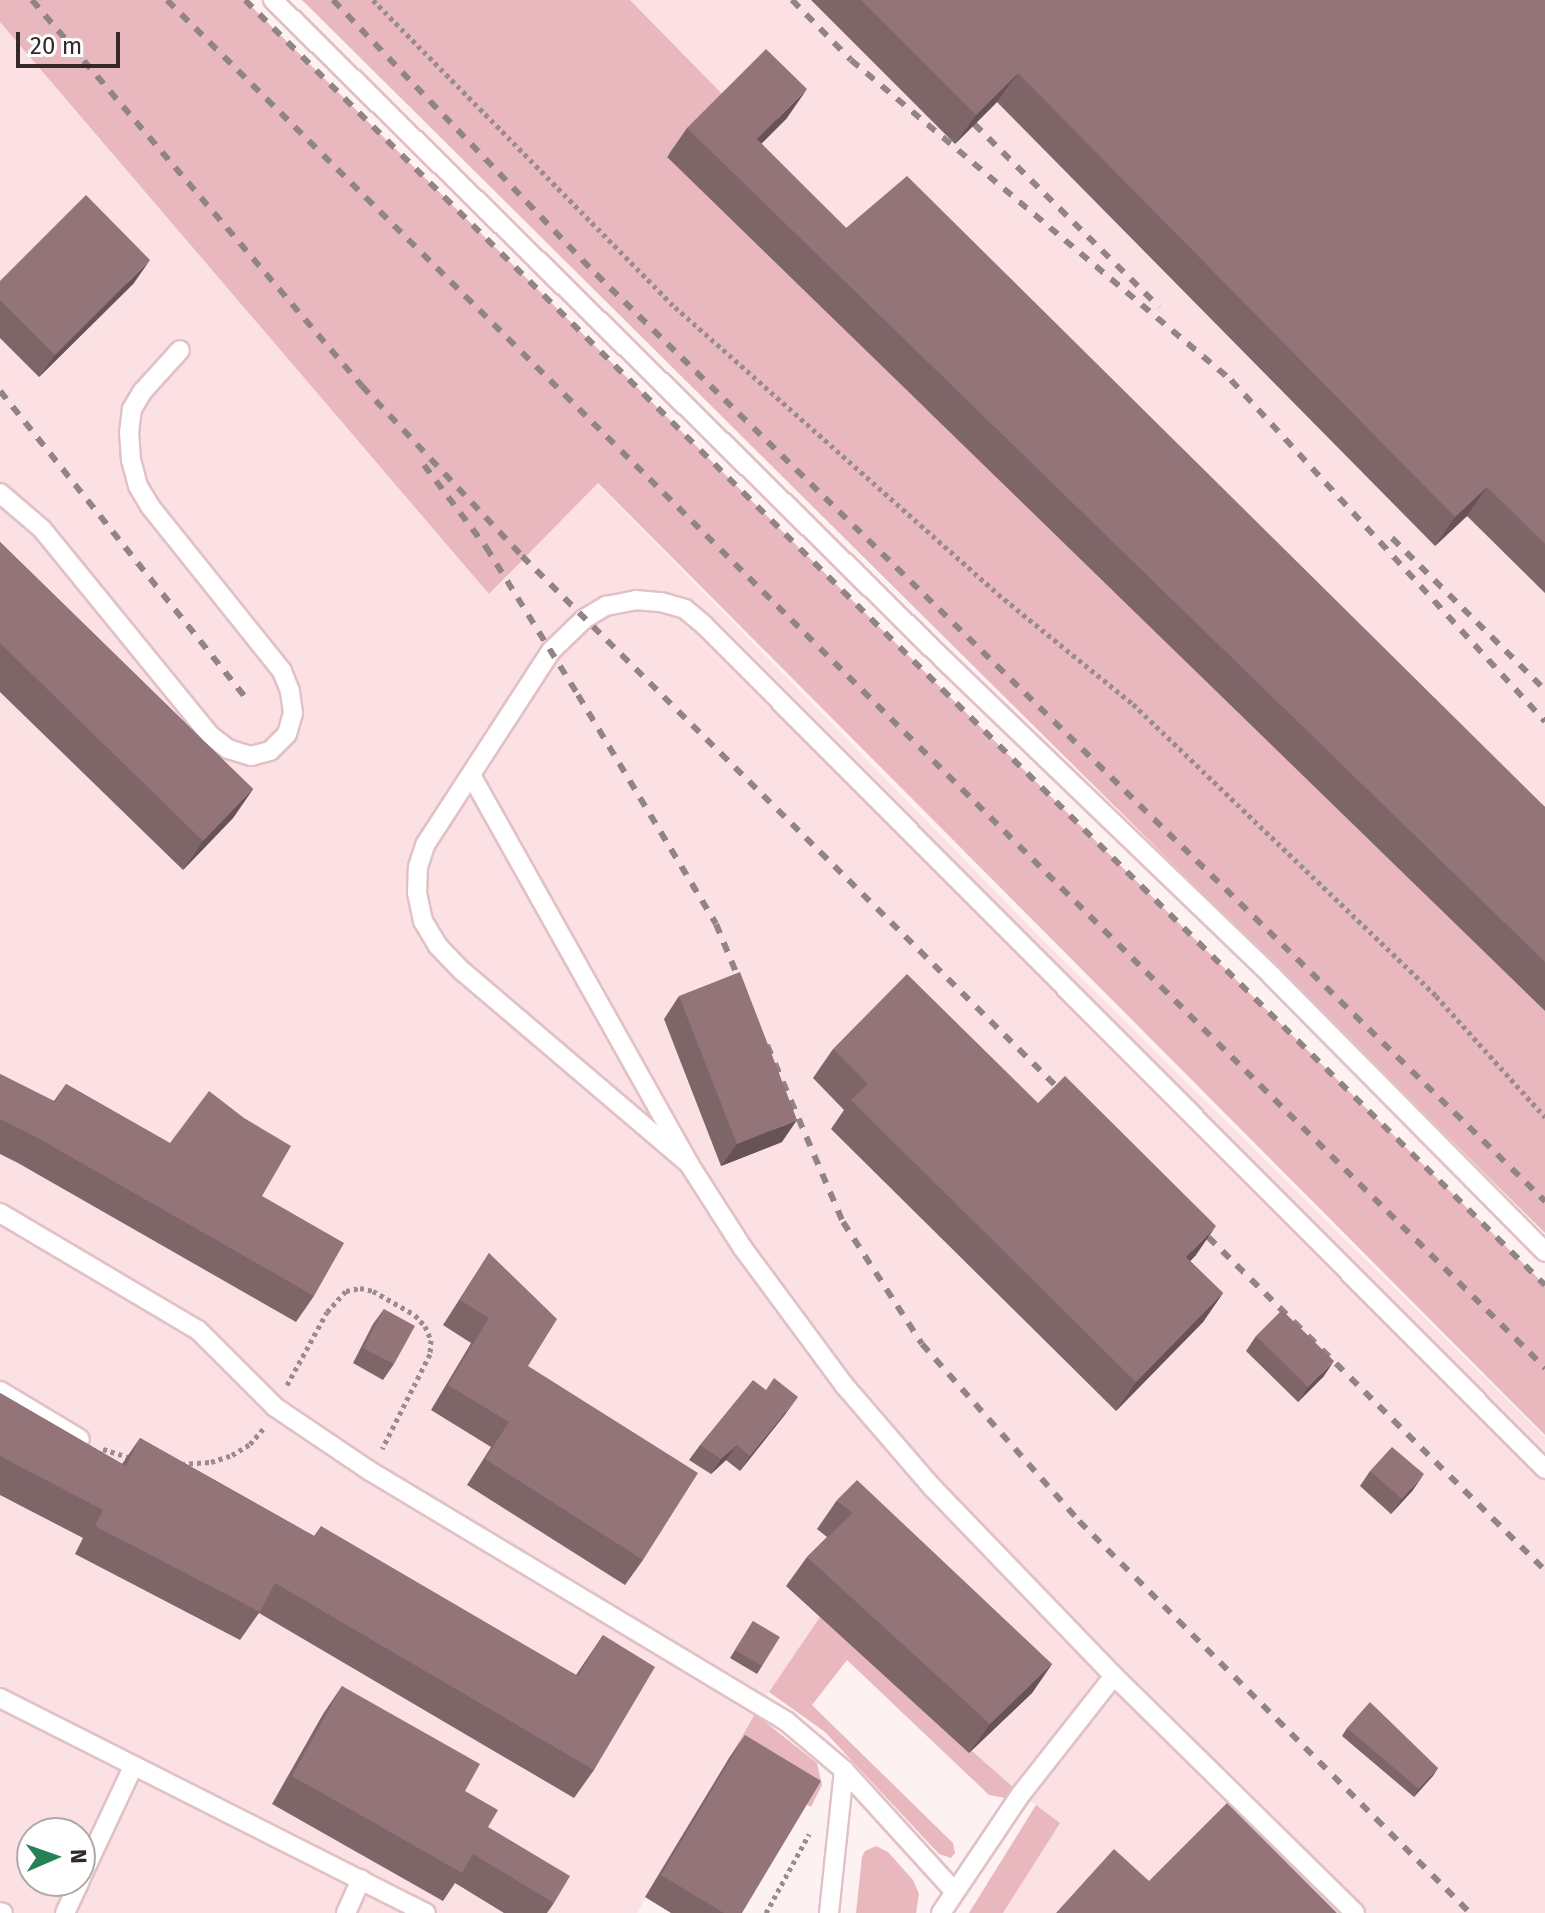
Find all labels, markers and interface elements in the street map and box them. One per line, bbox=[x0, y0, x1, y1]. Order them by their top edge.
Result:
scale bar bbox=[20, 16, 124, 66]
text: 20 m bbox=[30, 32, 82, 60]
north arrow bbox=[16, 1817, 96, 1897]
text: N bbox=[65, 1848, 92, 1864]

